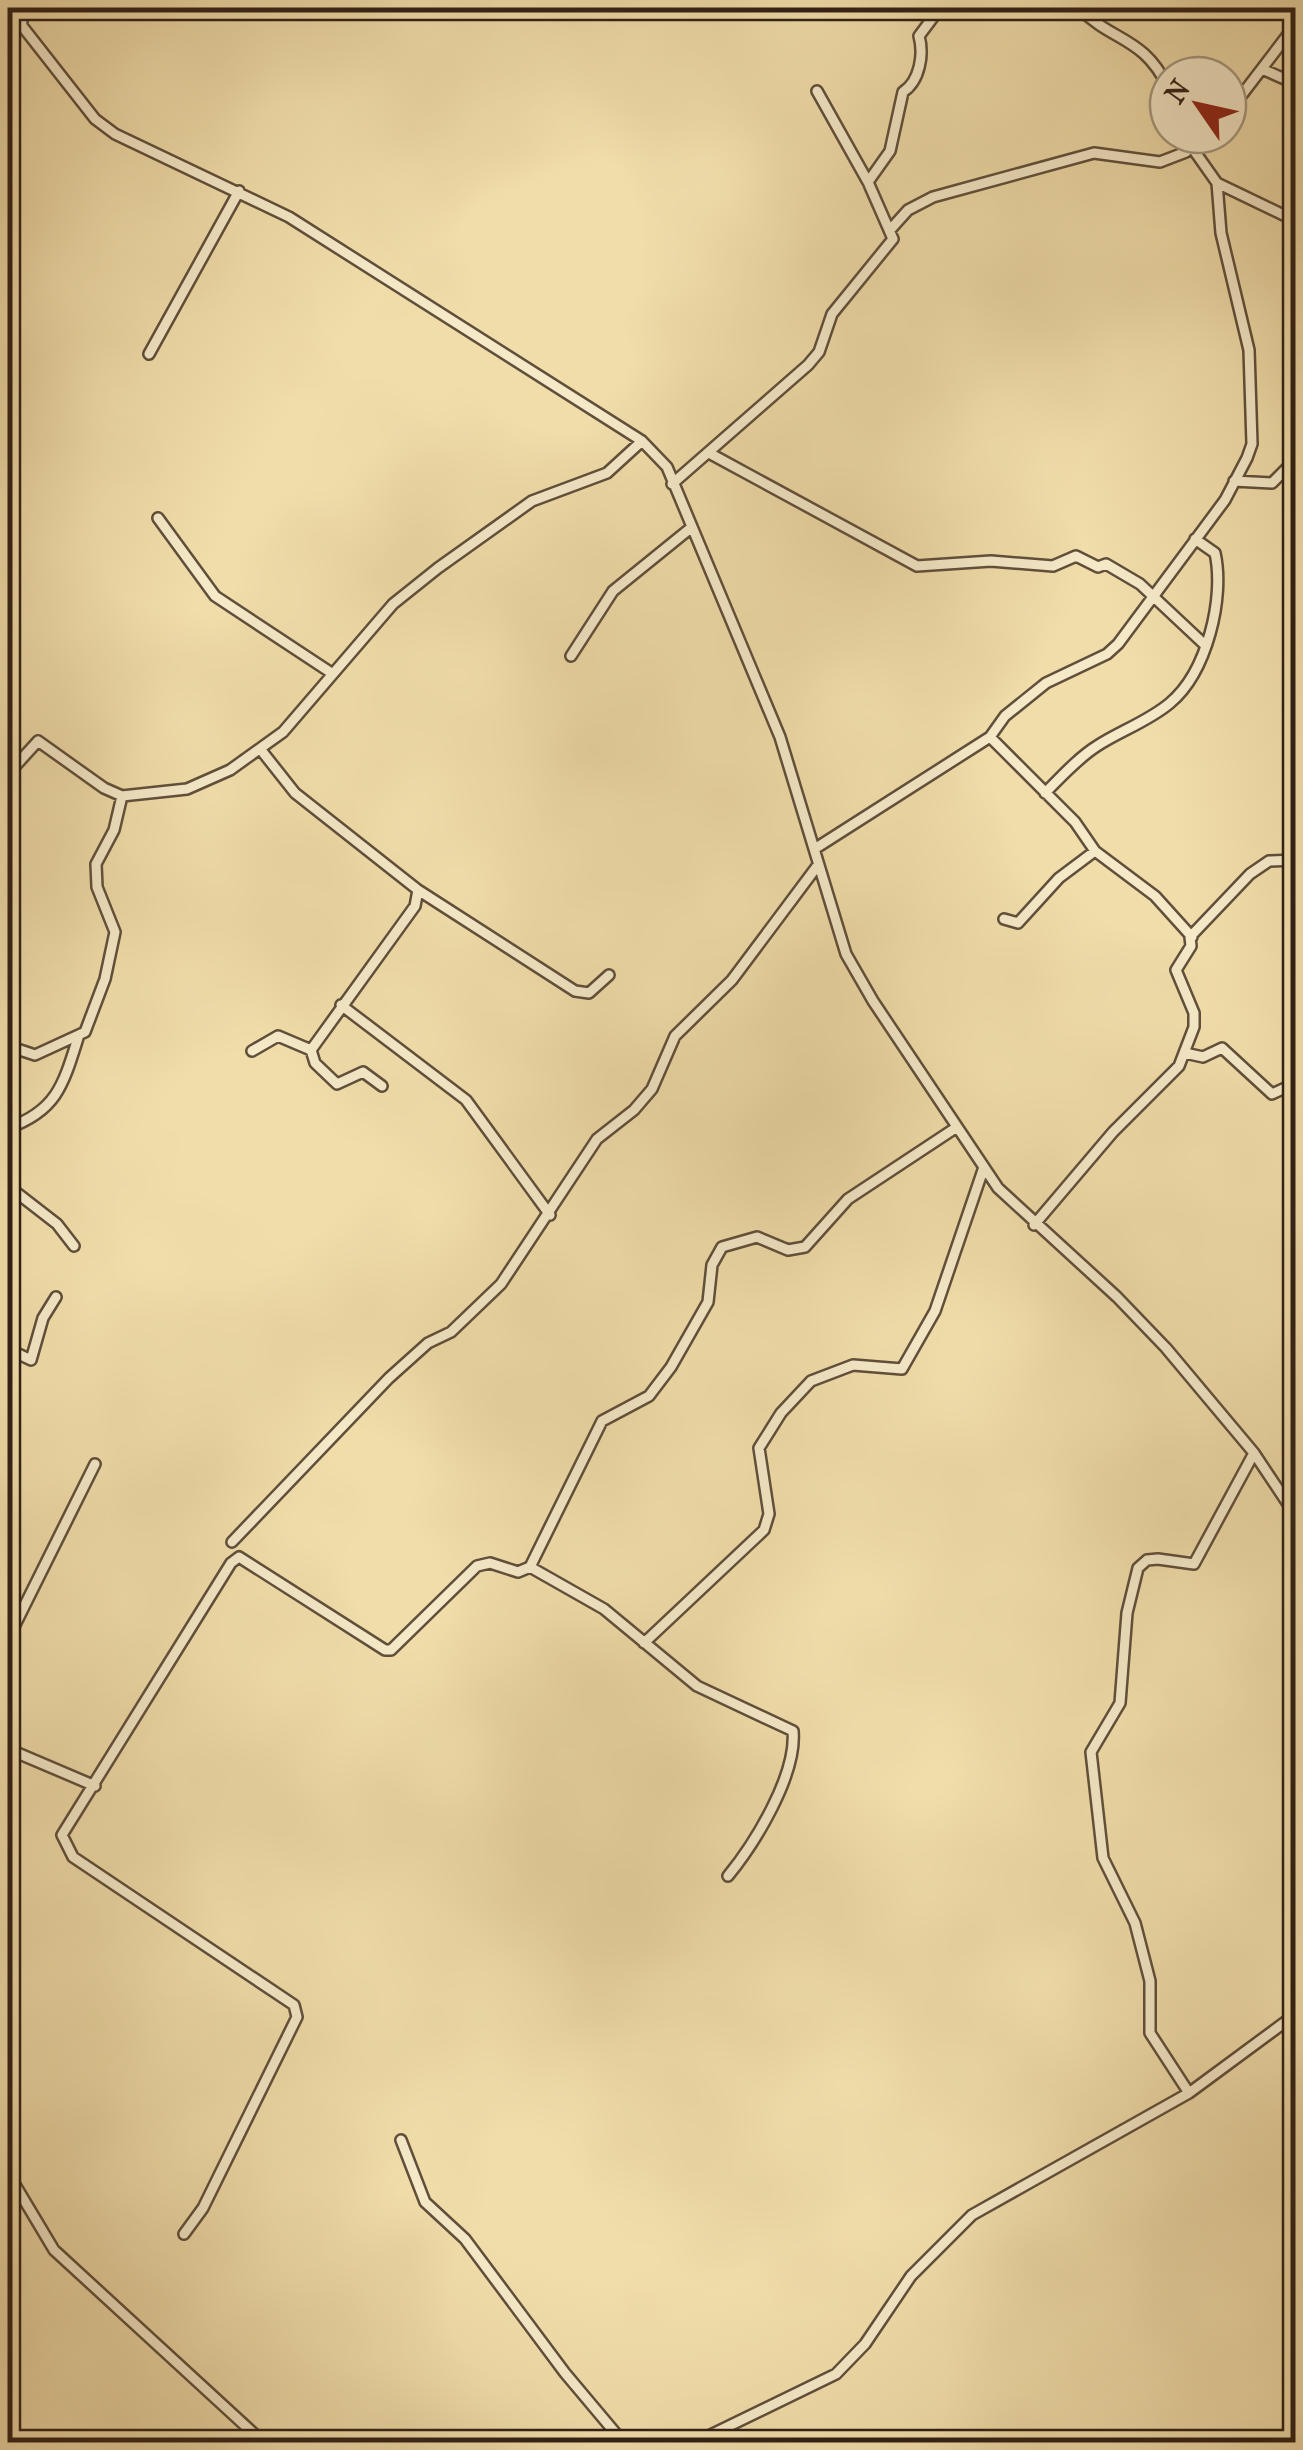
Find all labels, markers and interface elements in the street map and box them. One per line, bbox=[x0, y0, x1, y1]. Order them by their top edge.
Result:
north arrow bbox=[1148, 55, 1248, 155]
text: N bbox=[1158, 73, 1198, 109]

